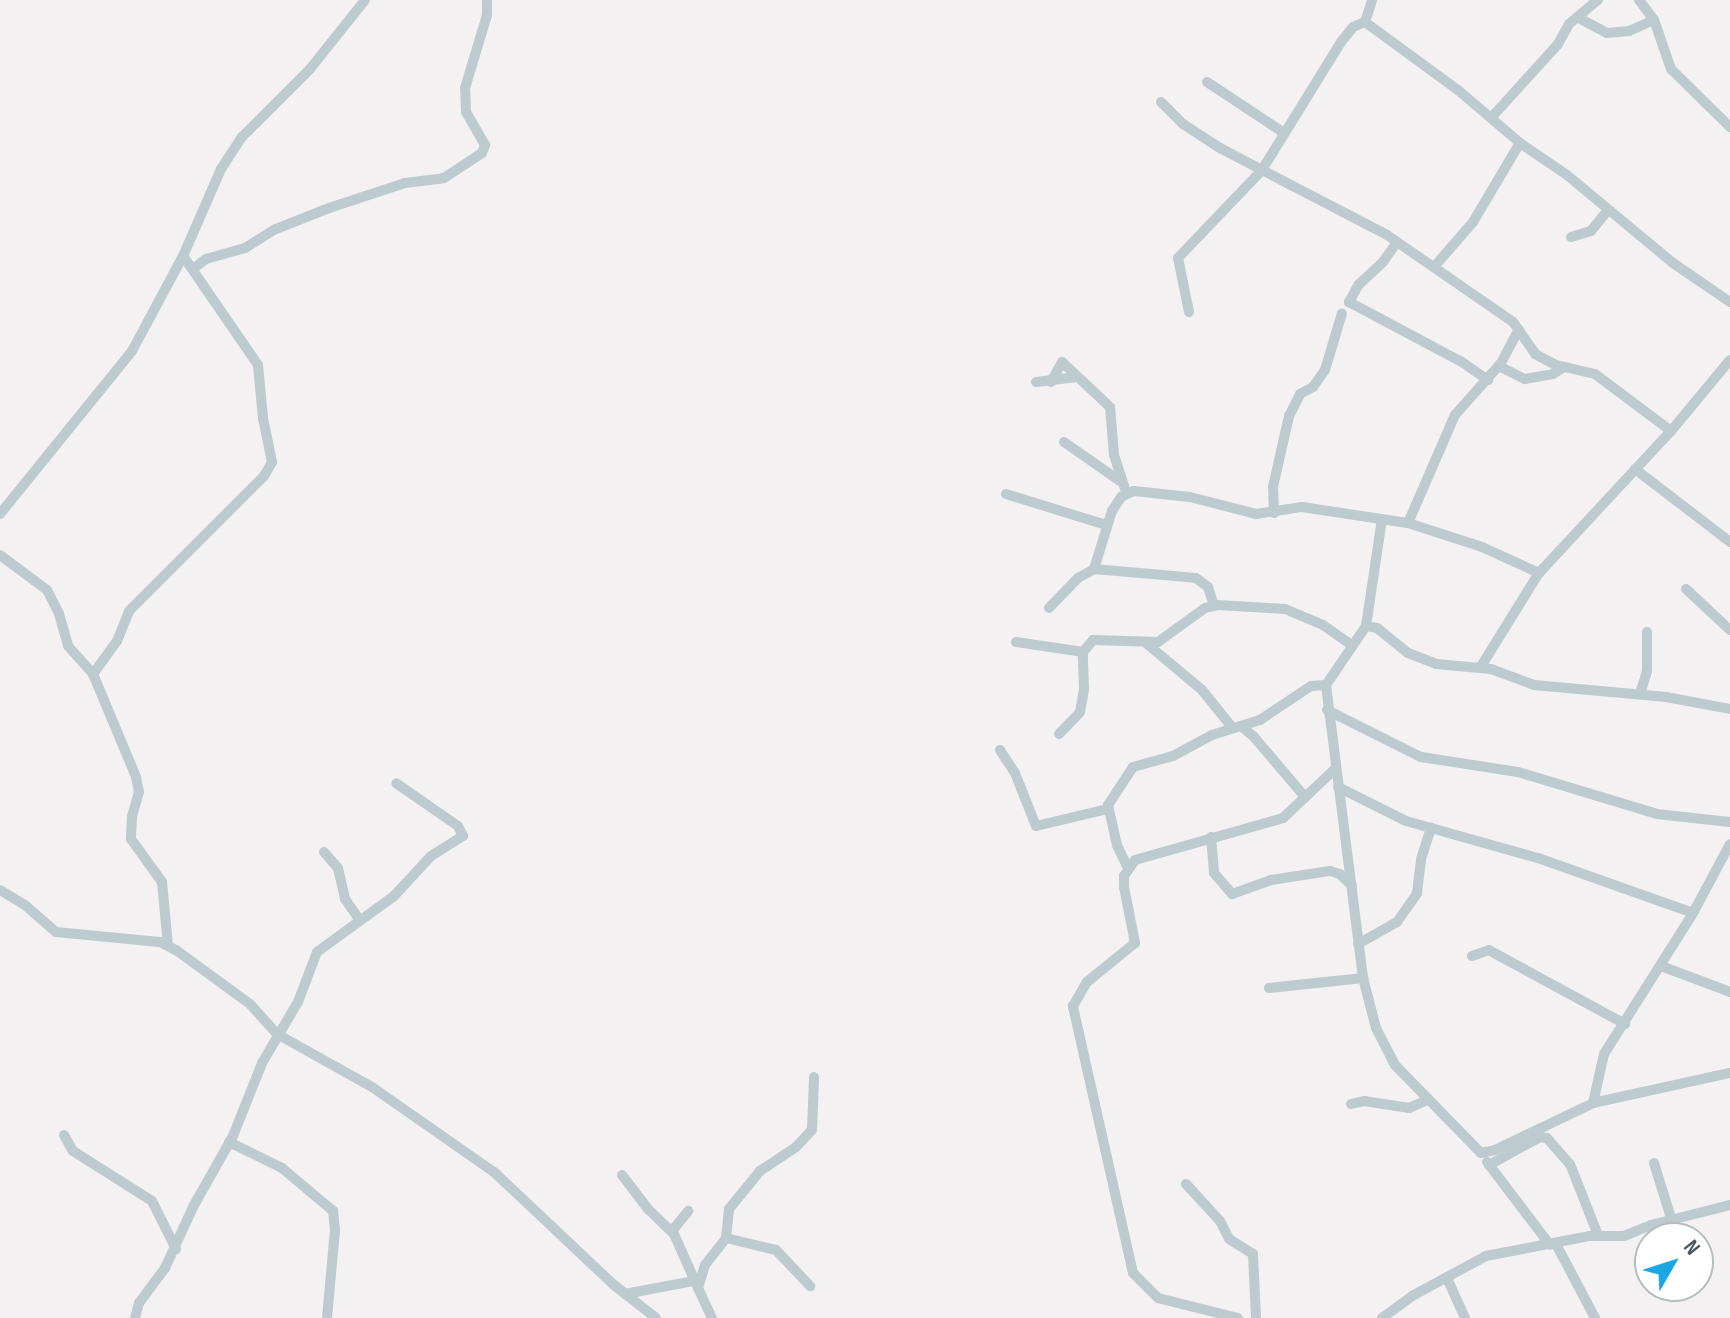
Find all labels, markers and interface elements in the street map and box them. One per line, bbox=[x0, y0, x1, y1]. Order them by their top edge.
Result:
north arrow bbox=[1634, 1222, 1714, 1302]
text: N bbox=[1677, 1235, 1706, 1261]

